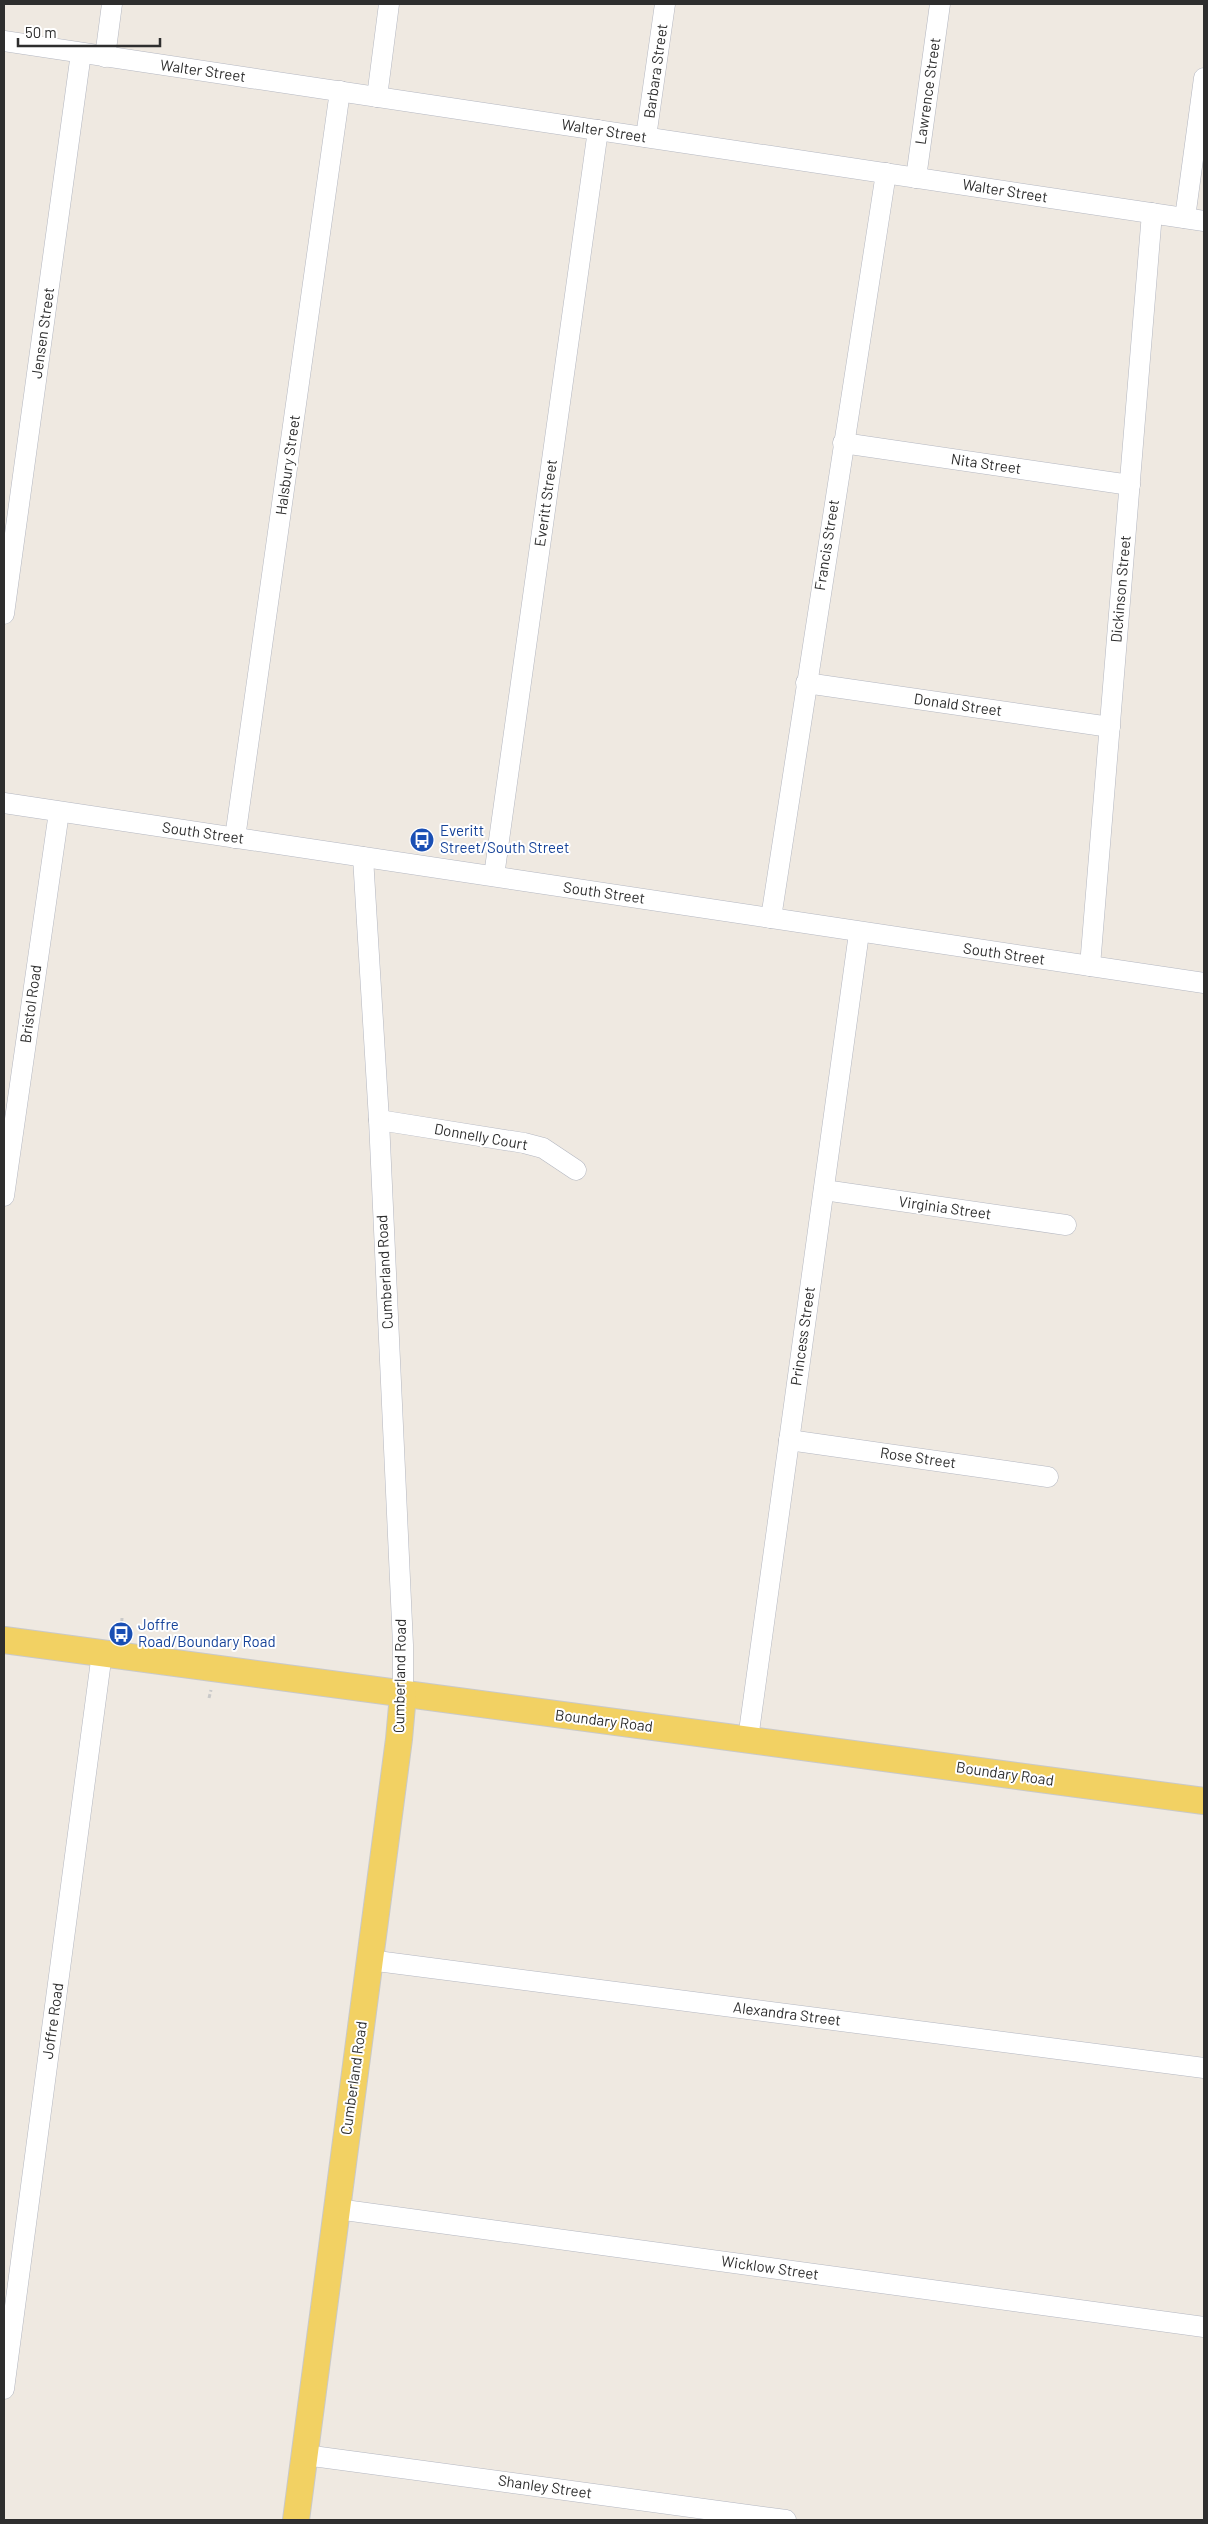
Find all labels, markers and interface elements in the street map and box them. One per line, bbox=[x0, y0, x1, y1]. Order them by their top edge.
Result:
scale bar bbox=[18, 15, 160, 47]
street label: Barbara Street bbox=[639, 22, 671, 119]
text: 50 m bbox=[25, 23, 57, 41]
street label: Lawrence Street bbox=[911, 36, 943, 146]
street label: Walter Street bbox=[159, 55, 247, 85]
street label: Walter Street bbox=[560, 114, 648, 146]
street label: Walter Street bbox=[961, 174, 1049, 206]
street label: Jensen Street bbox=[27, 286, 57, 380]
street label: Halsbury Street bbox=[271, 414, 303, 516]
street label: Nita Street bbox=[950, 449, 1023, 477]
street label: Everitt Street bbox=[530, 458, 560, 548]
street label: Francis Street bbox=[810, 498, 842, 592]
street label: Dickinson Street bbox=[1106, 534, 1134, 643]
street label: Donald Street bbox=[913, 689, 1003, 719]
street label: South Street bbox=[161, 817, 245, 847]
place label: Everitt Street/South Street bbox=[440, 821, 569, 856]
bus stop icon: Everitt Street/South Street bbox=[409, 827, 435, 853]
street label: South Street bbox=[562, 877, 646, 907]
street label: South Street bbox=[962, 938, 1046, 968]
street label: Bristol Road bbox=[16, 964, 44, 1044]
street label: Donnelly Court bbox=[433, 1119, 529, 1153]
street label: Virginia Street bbox=[898, 1192, 993, 1222]
street label: Cumberland Road bbox=[372, 1214, 396, 1330]
street label: Princess Street bbox=[786, 1285, 818, 1387]
street label: Rose Street bbox=[879, 1443, 957, 1471]
place label: Joffre Road/Boundary Road bbox=[138, 1615, 276, 1650]
street label: Cumberland Road bbox=[389, 1619, 409, 1733]
bus stop icon: Joffre Road/Boundary Road bbox=[108, 1621, 134, 1647]
street label: Boundary Road bbox=[554, 1705, 654, 1735]
street label: Boundary Road bbox=[955, 1757, 1055, 1789]
street label: Joffre Road bbox=[38, 1981, 66, 2060]
street label: Alexandra Street bbox=[732, 1997, 842, 2029]
street label: Cumberland Road bbox=[336, 2020, 370, 2136]
street label: Wicklow Street bbox=[720, 2251, 820, 2283]
street label: Shanley Street bbox=[497, 2471, 593, 2502]

